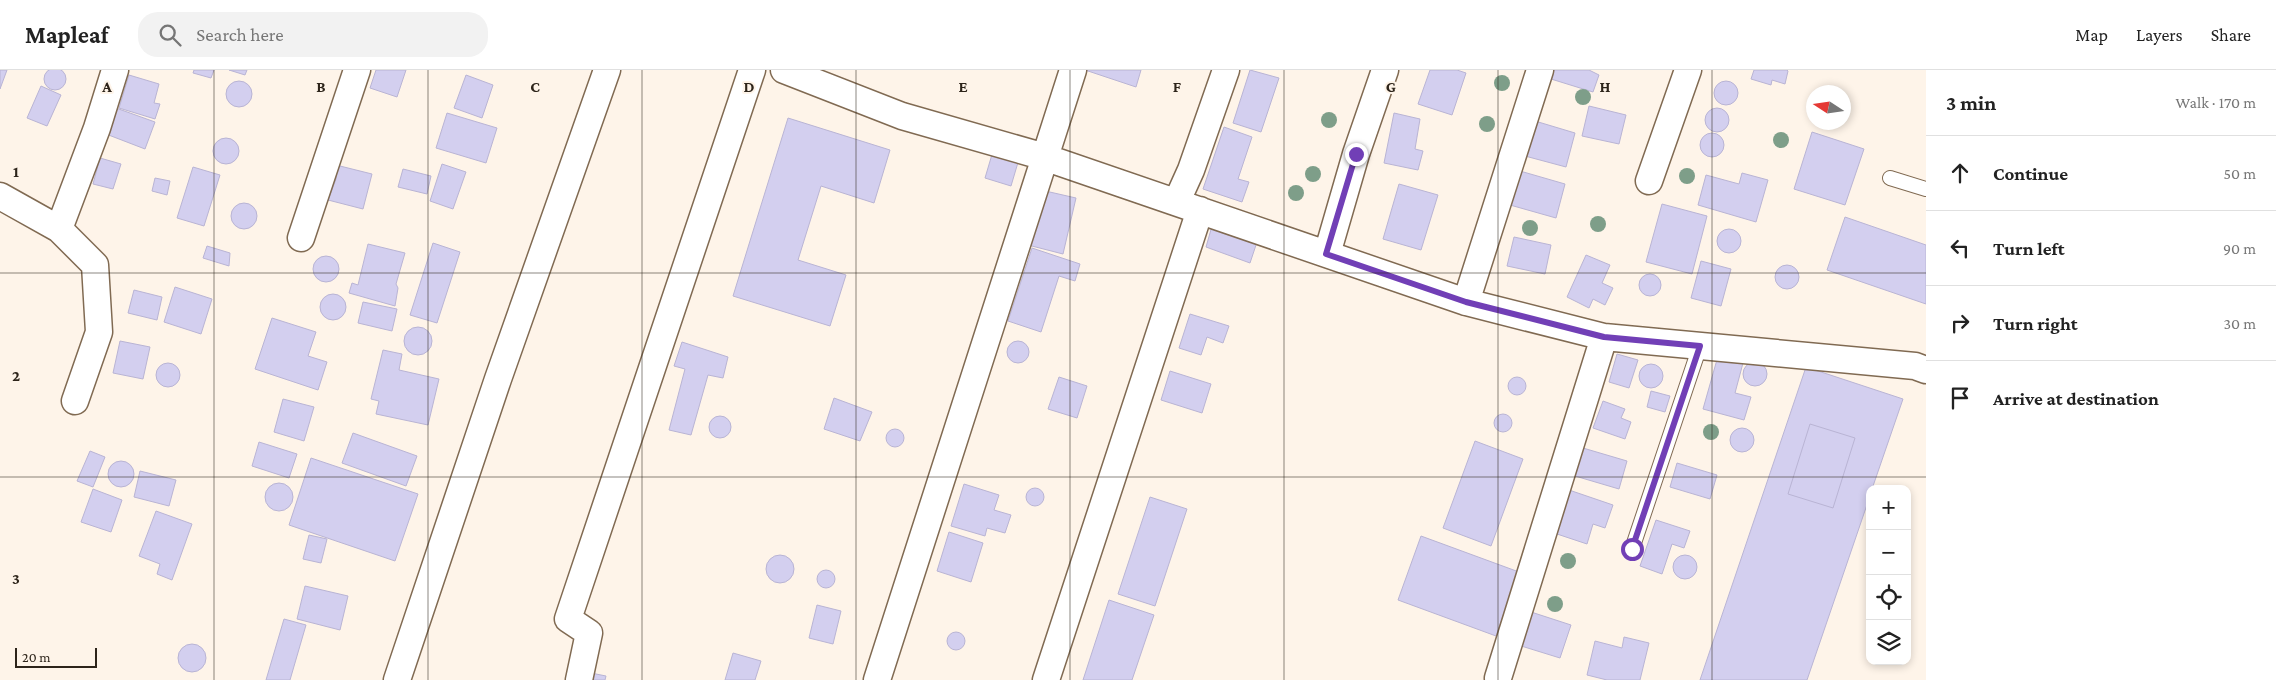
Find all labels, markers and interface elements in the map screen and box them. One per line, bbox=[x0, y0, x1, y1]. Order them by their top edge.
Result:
search box bbox=[138, 12, 488, 57]
text: Mapleaf bbox=[25, 21, 108, 48]
icon: search bbox=[156, 21, 184, 49]
text: Search here bbox=[196, 24, 284, 45]
text: Map bbox=[2075, 25, 2108, 45]
text: Layers bbox=[2136, 25, 2183, 45]
text: Share bbox=[2211, 25, 2251, 45]
text: A bbox=[101, 78, 112, 95]
text: B bbox=[316, 78, 326, 95]
text: C bbox=[530, 78, 540, 95]
text: D bbox=[743, 78, 755, 95]
text: E bbox=[958, 78, 968, 95]
text: F bbox=[1173, 78, 1182, 95]
text: G bbox=[1386, 78, 1396, 95]
text: H bbox=[1600, 78, 1611, 95]
north arrow bbox=[1806, 85, 1851, 130]
text: 3 min bbox=[1946, 91, 1996, 115]
text: Walk · 170 m bbox=[2176, 94, 2256, 111]
route end bbox=[1345, 143, 1368, 166]
icon: ahead bbox=[1946, 159, 1974, 187]
text: 1 bbox=[13, 163, 19, 180]
text: Continue bbox=[1993, 163, 2068, 184]
text: 50 m bbox=[2224, 165, 2256, 182]
icon: left bbox=[1946, 234, 1974, 262]
text: Turn left bbox=[1993, 238, 2065, 259]
text: 90 m bbox=[2223, 240, 2256, 257]
icon: right bbox=[1946, 309, 1974, 337]
text: Turn right bbox=[1993, 313, 2078, 334]
text: 30 m bbox=[2224, 315, 2256, 332]
text: 2 bbox=[12, 367, 20, 384]
icon: arrive bbox=[1946, 384, 1974, 412]
text: Arrive at destination bbox=[1993, 388, 2159, 409]
map controls bbox=[1866, 485, 1911, 665]
button: + bbox=[1866, 485, 1911, 530]
button: − bbox=[1866, 530, 1911, 575]
route start bbox=[1621, 538, 1644, 561]
text: 3 bbox=[12, 570, 20, 587]
button: locate bbox=[1866, 575, 1911, 620]
button: layers bbox=[1866, 620, 1911, 665]
scale bar bbox=[15, 645, 98, 668]
text: 20 m bbox=[22, 649, 50, 665]

